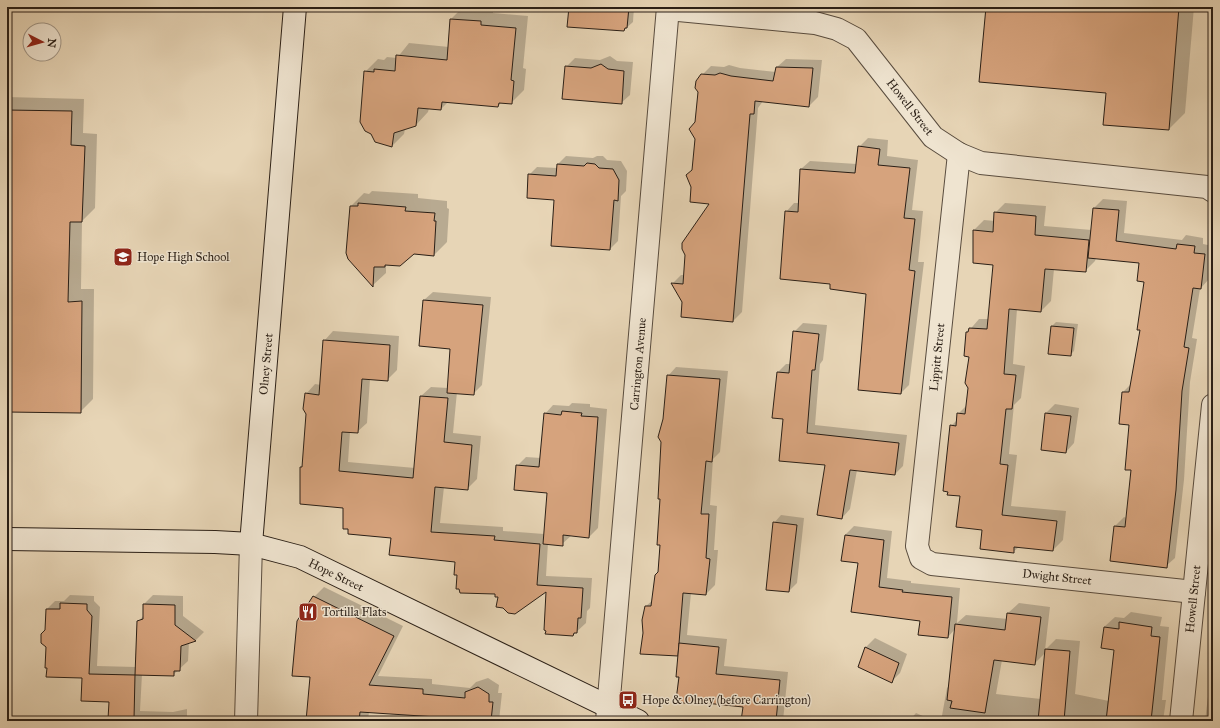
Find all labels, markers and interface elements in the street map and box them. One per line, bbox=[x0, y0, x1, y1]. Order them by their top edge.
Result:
north arrow bbox=[22, 22, 62, 62]
text: N bbox=[44, 38, 58, 49]
street label: Howell Street bbox=[884, 76, 937, 139]
school or university icon: Hope High School bbox=[112, 246, 134, 268]
place label: Hope High School bbox=[137, 250, 230, 265]
street label: Carrington Avenue bbox=[627, 317, 650, 411]
street label: Lippitt Street bbox=[926, 322, 948, 392]
street label: Olney Street bbox=[256, 332, 276, 395]
street label: Hope Street bbox=[306, 556, 367, 595]
street label: Howell Street bbox=[1182, 564, 1204, 634]
street label: Dwight Street bbox=[1022, 566, 1093, 589]
restaurant icon: Tortilla Flats bbox=[297, 601, 319, 623]
place label: Tortilla Flats bbox=[322, 605, 386, 619]
bus stop icon: Hope & Olney (before Carrington) bbox=[617, 689, 639, 711]
place label: Hope & Olney (before Carrington) bbox=[642, 693, 811, 708]

